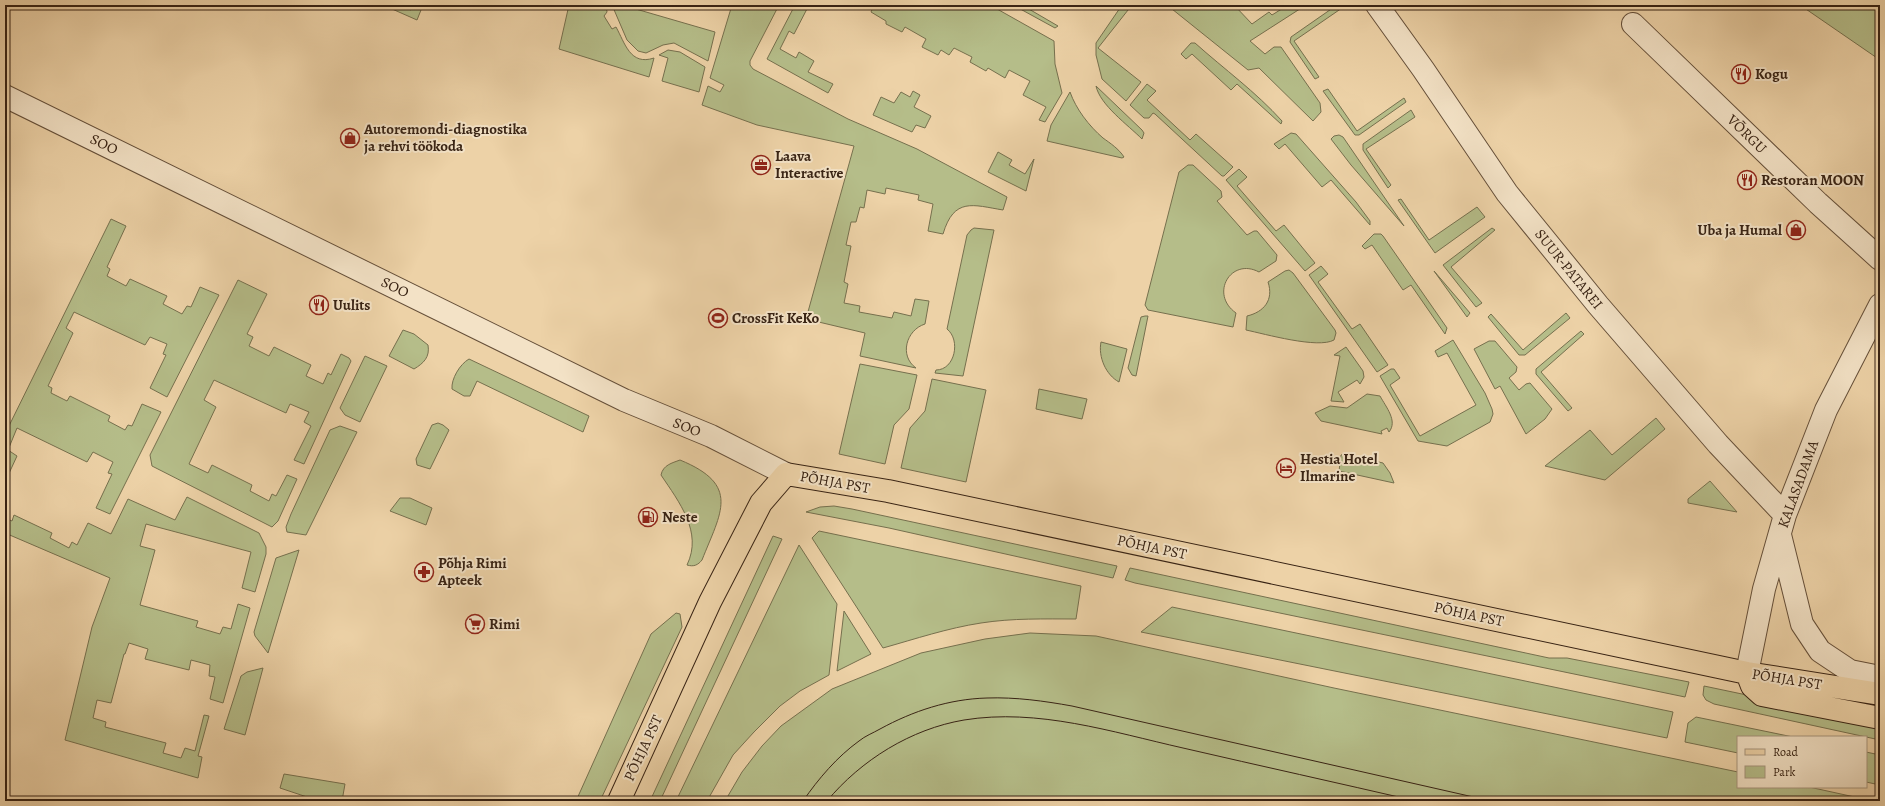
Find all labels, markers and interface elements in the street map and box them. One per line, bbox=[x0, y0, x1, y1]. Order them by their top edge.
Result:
restaurant icon: Kogu bbox=[1730, 63, 1752, 85]
place label: Kogu bbox=[1755, 64, 1789, 84]
street label: VÕRGU bbox=[1722, 109, 1771, 158]
place label: Autoremondi-diagnostika ja rehvi töökoda bbox=[363, 119, 528, 156]
shop icon: Autoremondi-diagnostika ja rehvi töökoda bbox=[339, 127, 361, 149]
street label: SOO bbox=[87, 129, 121, 159]
place label: Laava Interactive bbox=[775, 146, 844, 183]
office icon: Laava Interactive bbox=[750, 154, 772, 176]
restaurant icon: Restoran MOON bbox=[1736, 169, 1758, 191]
place label: Restoran MOON bbox=[1761, 170, 1864, 190]
shop icon: Uba ja Humal bbox=[1785, 219, 1807, 241]
place label: Uba ja Humal bbox=[1698, 220, 1782, 240]
street label: SUUR-PATAREI bbox=[1530, 225, 1608, 313]
street label: SOO bbox=[378, 272, 412, 302]
restaurant icon: Uulits bbox=[308, 294, 330, 316]
place label: Uulits bbox=[333, 295, 370, 315]
sports icon: CrossFit KeKo bbox=[707, 307, 729, 329]
place label: CrossFit KeKo bbox=[732, 308, 820, 328]
street label: SOO bbox=[670, 412, 704, 442]
street label: KALASADAMA bbox=[1773, 437, 1823, 531]
place label: Hestia Hotel Ilmarine bbox=[1300, 449, 1378, 486]
hotel icon: Hestia Hotel Ilmarine bbox=[1275, 457, 1297, 479]
street label: PÕHJA PST bbox=[798, 466, 872, 498]
fuel station icon: Neste bbox=[637, 506, 659, 528]
place label: Neste bbox=[662, 507, 698, 527]
street label: PÕHJA PST bbox=[1115, 530, 1190, 564]
place label: Põhja Rimi Apteek bbox=[437, 553, 507, 590]
pharmacy icon: Põhja Rimi Apteek bbox=[413, 561, 435, 583]
street label: PÕHJA PST bbox=[1432, 597, 1507, 631]
supermarket icon: Rimi bbox=[464, 613, 486, 635]
place label: Rimi bbox=[489, 614, 520, 634]
street label: PÕHJA PST bbox=[1750, 664, 1824, 695]
street label: PÕHJA PST bbox=[619, 711, 667, 784]
legend bbox=[1737, 736, 1867, 788]
text: Road bbox=[1773, 744, 1799, 760]
text: Park bbox=[1773, 764, 1796, 780]

